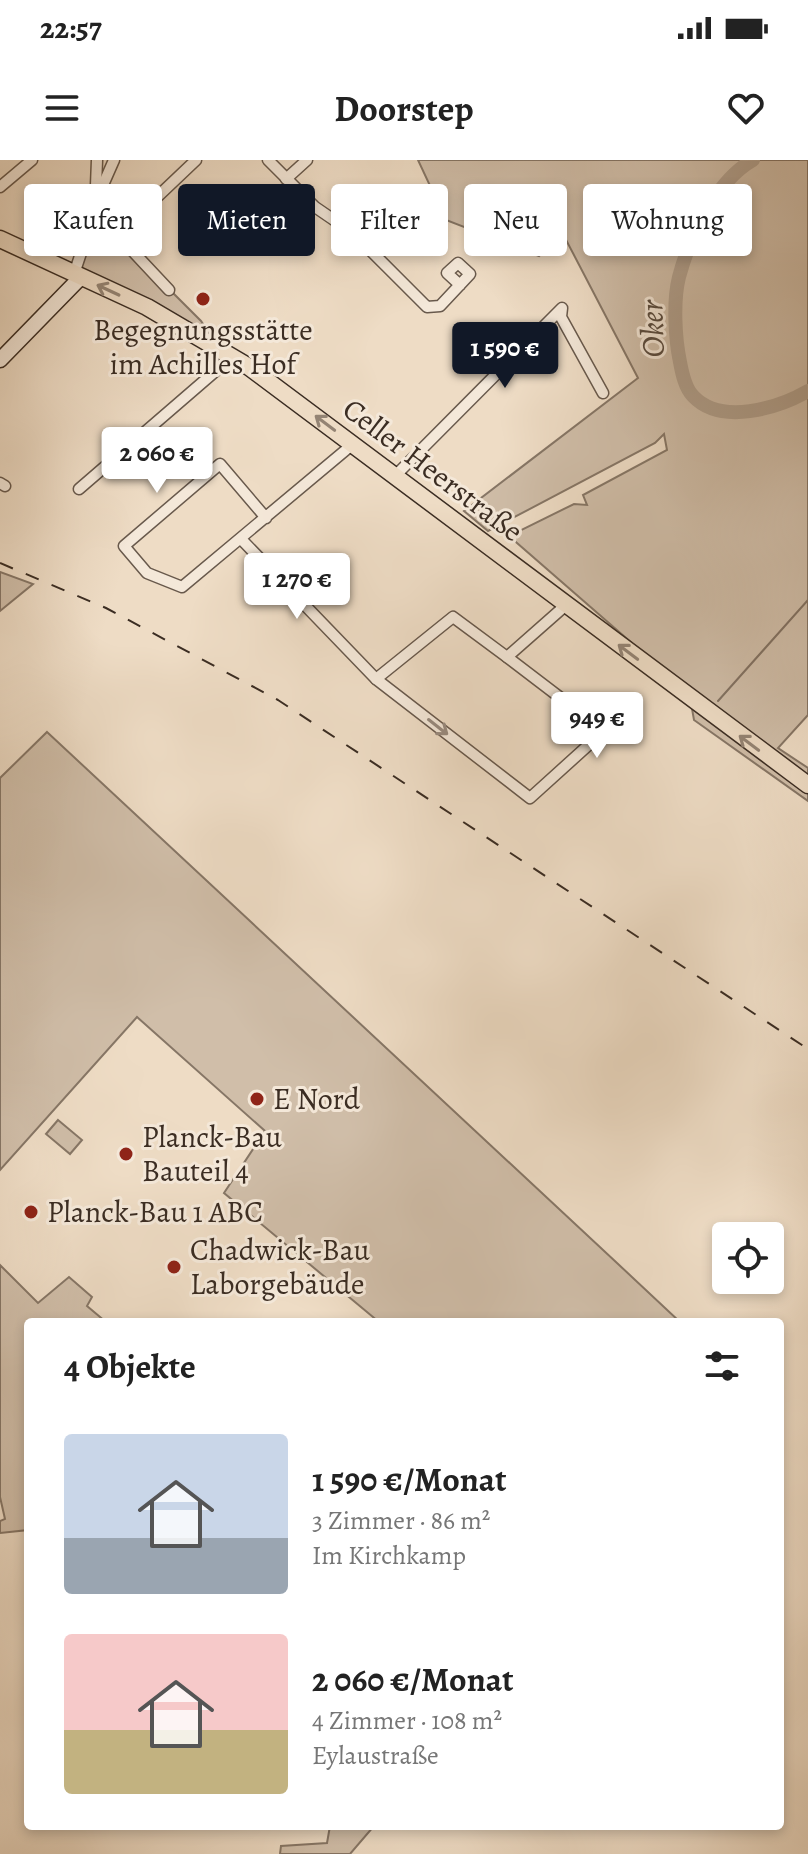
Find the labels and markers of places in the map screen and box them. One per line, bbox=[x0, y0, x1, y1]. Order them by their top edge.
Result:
marker: Begegnungsstätte im Achilles Hof bbox=[194, 290, 212, 308]
place label: Begegnungsstätte im Achilles Hof bbox=[93, 310, 313, 384]
pin: 1 590 € bbox=[431, 322, 579, 390]
pin: 2 060 € bbox=[83, 427, 231, 495]
pin: 1 270 € bbox=[223, 553, 371, 621]
pin: 949 € bbox=[541, 692, 653, 760]
place label: E Nord bbox=[273, 1079, 361, 1119]
marker: E Nord bbox=[248, 1090, 266, 1108]
place label: Planck-Bau Bauteil 4 bbox=[142, 1117, 282, 1191]
marker: Planck-Bau Bauteil 4 bbox=[117, 1145, 135, 1163]
place label: Planck-Bau 1 ABC bbox=[47, 1192, 263, 1232]
marker: Planck-Bau 1 ABC bbox=[22, 1203, 40, 1221]
place label: Chadwick-Bau Laborgebäude bbox=[190, 1230, 371, 1304]
marker: Chadwick-Bau Laborgebäude bbox=[165, 1258, 183, 1276]

